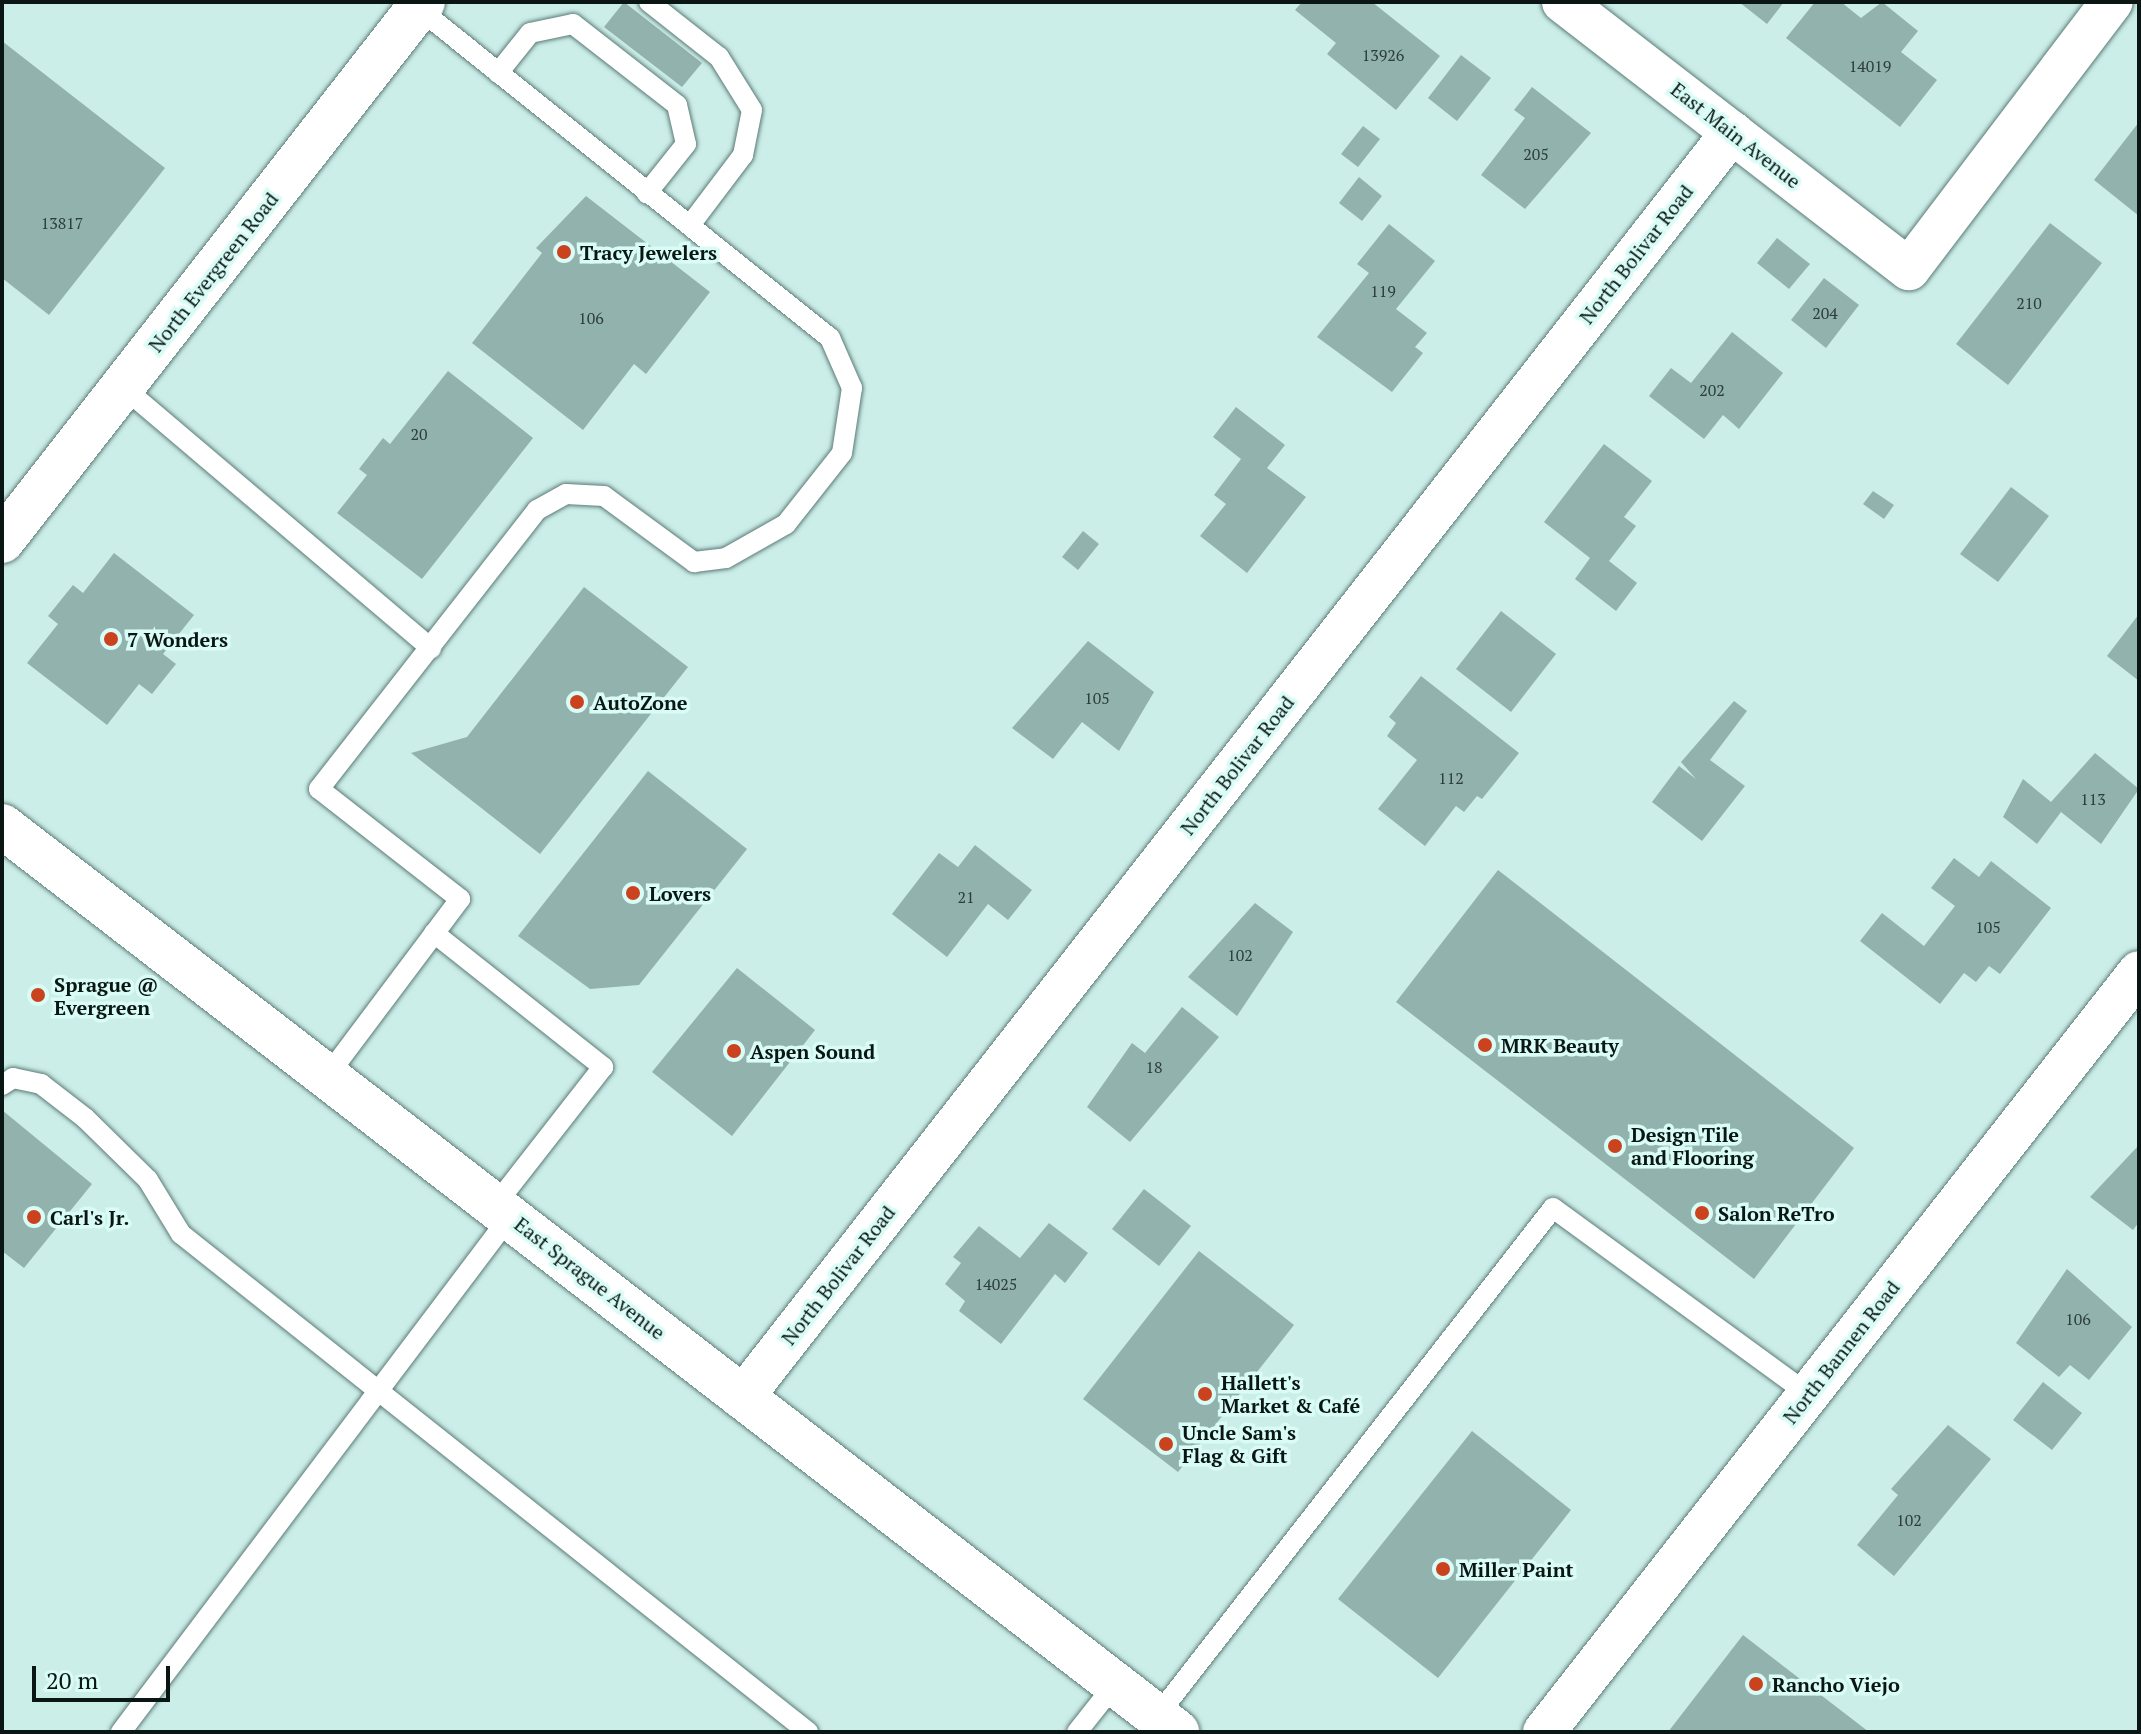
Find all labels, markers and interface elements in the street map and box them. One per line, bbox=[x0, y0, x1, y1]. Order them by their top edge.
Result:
house number: 13926 bbox=[1362, 45, 1404, 65]
house number: 14019 bbox=[1849, 56, 1891, 76]
street label: East Main Avenue bbox=[1666, 77, 1806, 193]
house number: 205 bbox=[1523, 144, 1549, 164]
street label: North Bolivar Road bbox=[1574, 180, 1698, 328]
street label: North Evergreen Road bbox=[143, 187, 283, 357]
house number: 13817 bbox=[41, 213, 83, 233]
place label: Tracy Jewelers bbox=[580, 240, 717, 264]
marker: Tracy Jewelers bbox=[555, 243, 573, 261]
house number: 119 bbox=[1370, 281, 1396, 301]
house number: 210 bbox=[2016, 293, 2042, 313]
house number: 204 bbox=[1812, 303, 1838, 323]
house number: 106 bbox=[578, 308, 604, 328]
house number: 202 bbox=[1699, 380, 1725, 400]
house number: 20 bbox=[410, 424, 428, 444]
place label: 7 Wonders bbox=[127, 627, 228, 651]
marker: 7 Wonders bbox=[102, 630, 120, 648]
house number: 105 bbox=[1084, 688, 1110, 708]
place label: AutoZone bbox=[593, 690, 688, 714]
street label: North Bolivar Road bbox=[1175, 691, 1299, 839]
marker: AutoZone bbox=[568, 693, 586, 711]
house number: 112 bbox=[1438, 768, 1464, 788]
house number: 113 bbox=[2080, 789, 2106, 809]
place label: Lovers bbox=[649, 881, 711, 905]
marker: Lovers bbox=[624, 884, 642, 902]
house number: 21 bbox=[957, 887, 975, 907]
house number: 105 bbox=[1975, 917, 2001, 937]
house number: 102 bbox=[1227, 945, 1253, 965]
place label: Sprague @ Evergreen bbox=[54, 972, 158, 1019]
marker: Sprague @ Evergreen bbox=[29, 986, 47, 1004]
place label: MRK Beauty bbox=[1501, 1033, 1619, 1057]
marker: MRK Beauty bbox=[1476, 1036, 1494, 1054]
place label: Aspen Sound bbox=[750, 1039, 875, 1063]
marker: Aspen Sound bbox=[725, 1042, 743, 1060]
house number: 18 bbox=[1145, 1057, 1163, 1077]
place label: Design Tile and Flooring bbox=[1631, 1122, 1754, 1169]
marker: Design Tile and Flooring bbox=[1606, 1137, 1624, 1155]
street label: North Bolivar Road bbox=[776, 1201, 900, 1349]
place label: Salon ReTro bbox=[1718, 1201, 1835, 1225]
marker: Salon ReTro bbox=[1693, 1204, 1711, 1222]
place label: Carl's Jr. bbox=[50, 1205, 129, 1229]
marker: Carl's Jr. bbox=[25, 1208, 43, 1226]
street label: East Sprague Avenue bbox=[510, 1212, 670, 1344]
house number: 14025 bbox=[975, 1274, 1017, 1294]
street label: North Bannen Road bbox=[1778, 1276, 1904, 1428]
house number: 106 bbox=[2065, 1309, 2091, 1329]
place label: Hallett's Market & Café bbox=[1221, 1370, 1360, 1417]
marker: Hallett's Market & Café bbox=[1196, 1385, 1214, 1403]
place label: Uncle Sam's Flag & Gift bbox=[1182, 1420, 1296, 1467]
marker: Uncle Sam's Flag & Gift bbox=[1157, 1435, 1175, 1453]
house number: 102 bbox=[1896, 1510, 1922, 1530]
place label: Miller Paint bbox=[1459, 1557, 1574, 1581]
marker: Miller Paint bbox=[1434, 1560, 1452, 1578]
scale bar bbox=[36, 1650, 174, 1700]
text: 20 m bbox=[46, 1664, 98, 1696]
place label: Rancho Viejo bbox=[1772, 1672, 1900, 1696]
marker: Rancho Viejo bbox=[1747, 1675, 1765, 1693]

